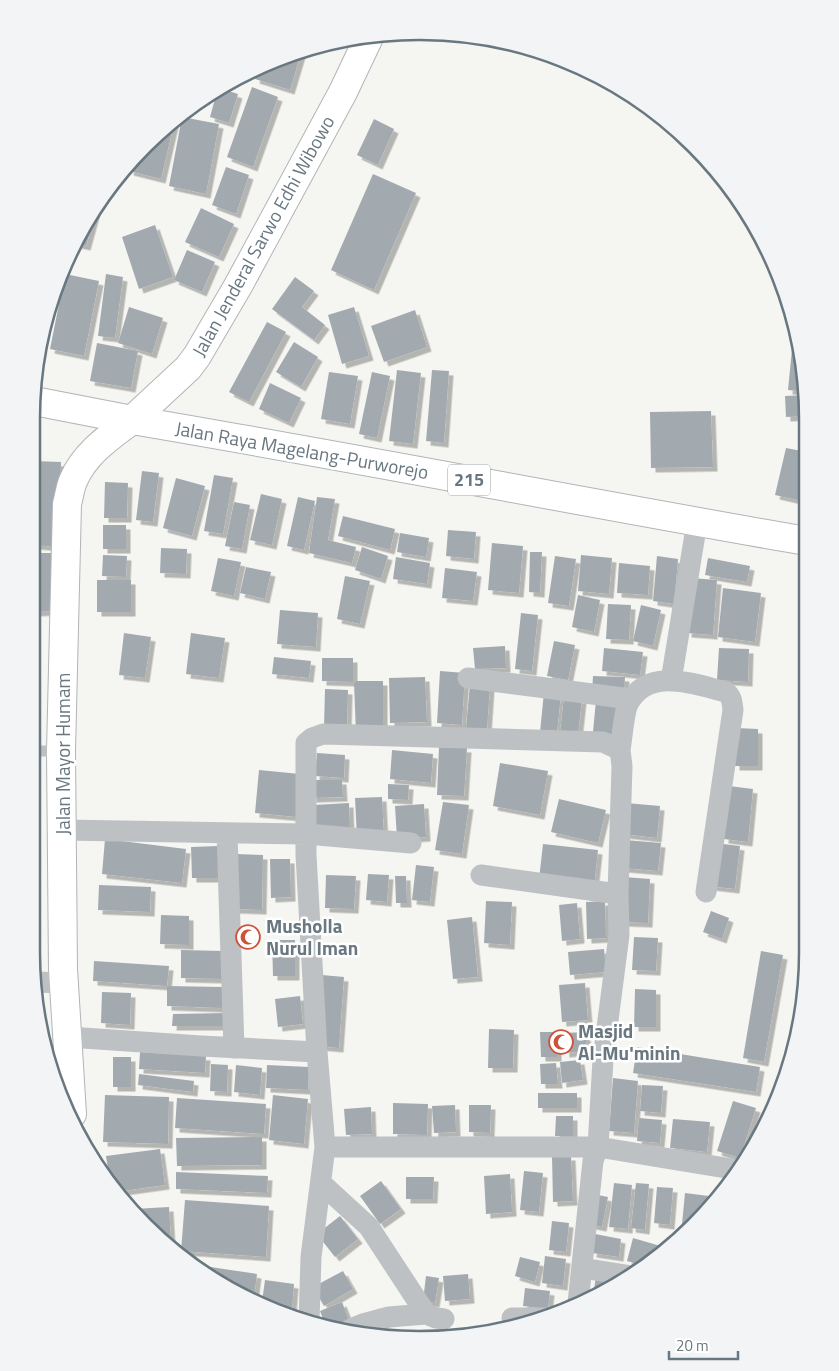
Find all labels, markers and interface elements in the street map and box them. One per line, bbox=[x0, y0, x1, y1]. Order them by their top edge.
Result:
street label: Jalan Jenderal Sarwo Edhi Wibowo bbox=[184, 110, 341, 362]
street label: Jalan Raya Magelang-Purworejo bbox=[173, 413, 431, 486]
road number: 215 bbox=[448, 464, 490, 496]
street label: Jalan Mayor Humam bbox=[48, 673, 77, 835]
place label: Musholla Nurul Iman bbox=[266, 911, 358, 962]
mosque icon: Musholla Nurul Iman bbox=[235, 924, 261, 950]
place label: Masjid Al-Mu'minin bbox=[578, 1016, 680, 1067]
mosque icon: Masjid Al-Mu'minin bbox=[548, 1029, 574, 1055]
scale bar bbox=[669, 1328, 738, 1360]
text: 20 m bbox=[676, 1334, 709, 1357]

